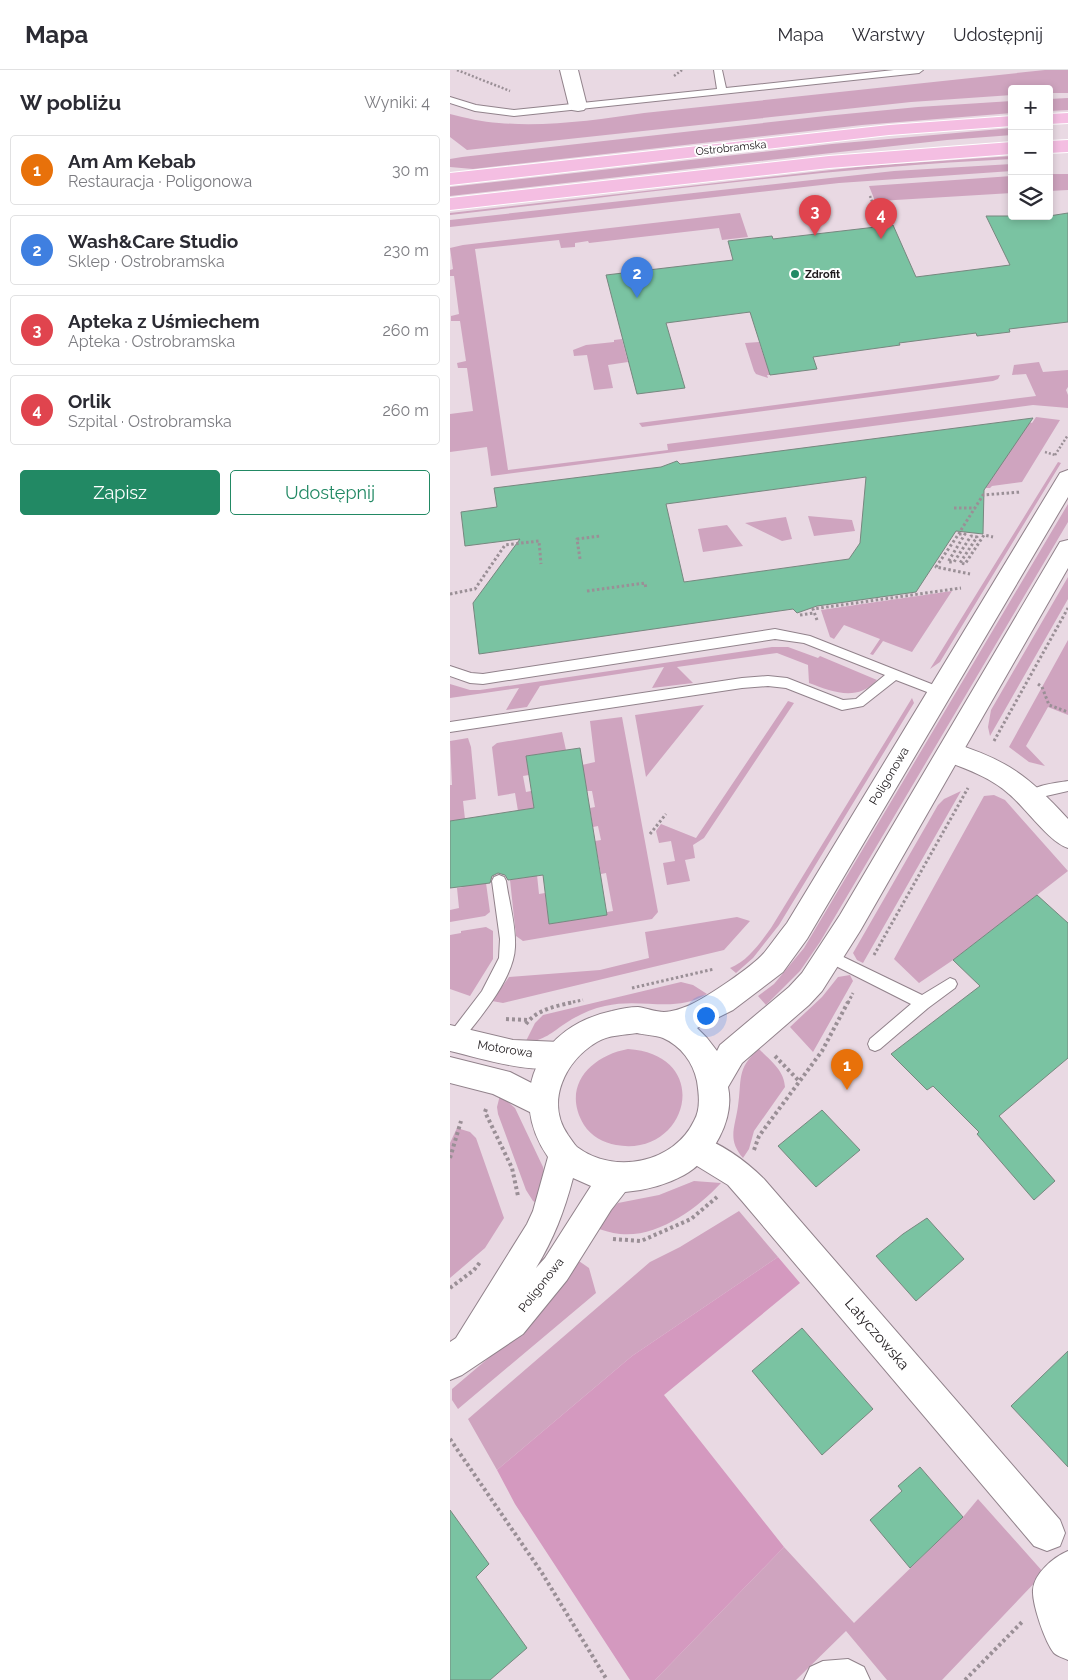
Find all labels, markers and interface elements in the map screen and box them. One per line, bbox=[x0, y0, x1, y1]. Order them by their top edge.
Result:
text: Mapa bbox=[25, 20, 88, 49]
text: Mapa bbox=[777, 24, 824, 45]
text: Warstwy bbox=[852, 24, 925, 45]
text: Udostępnij bbox=[953, 24, 1043, 45]
map controls bbox=[1008, 85, 1053, 220]
button: + bbox=[1008, 85, 1053, 130]
text: W pobliżu bbox=[20, 90, 121, 115]
text: Wyniki: 4 bbox=[364, 93, 430, 112]
button: − bbox=[1008, 130, 1053, 175]
street label: Ostrobramska bbox=[695, 138, 767, 158]
text: Am Am Kebab bbox=[68, 150, 196, 172]
text: 1 bbox=[33, 161, 41, 180]
text: 30 m bbox=[392, 161, 429, 180]
text: Restauracja · Poligonowa bbox=[68, 172, 252, 191]
button: layers bbox=[1008, 175, 1053, 220]
pin: 3 bbox=[799, 195, 831, 236]
pin: 4 bbox=[865, 198, 897, 239]
text: Wash&Care Studio bbox=[68, 230, 238, 252]
text: 2 bbox=[32, 241, 42, 260]
text: 230 m bbox=[384, 241, 429, 260]
text: Sklep · Ostrobramska bbox=[68, 252, 225, 271]
pin: 2 bbox=[621, 257, 653, 298]
marker: Zdrofit bbox=[789, 268, 801, 280]
place label: Zdrofit bbox=[805, 268, 841, 281]
text: Apteka z Uśmiechem bbox=[68, 310, 260, 332]
text: 3 bbox=[33, 321, 41, 340]
text: 260 m bbox=[382, 321, 429, 340]
text: Apteka · Ostrobramska bbox=[68, 332, 235, 351]
text: Orlik bbox=[68, 390, 111, 412]
text: 4 bbox=[32, 401, 42, 420]
text: 260 m bbox=[382, 401, 429, 420]
text: Szpital · Ostrobramska bbox=[68, 412, 232, 431]
button: Zapisz bbox=[20, 470, 220, 515]
button: Udostępnij bbox=[230, 470, 430, 515]
street label: Poligonowa bbox=[866, 745, 912, 807]
your location bbox=[693, 1003, 719, 1029]
street label: Motorowa bbox=[476, 1038, 534, 1060]
pin: 1 bbox=[831, 1049, 863, 1090]
street label: Poligonowa bbox=[515, 1255, 567, 1315]
street label: Latyczowska bbox=[841, 1294, 913, 1374]

